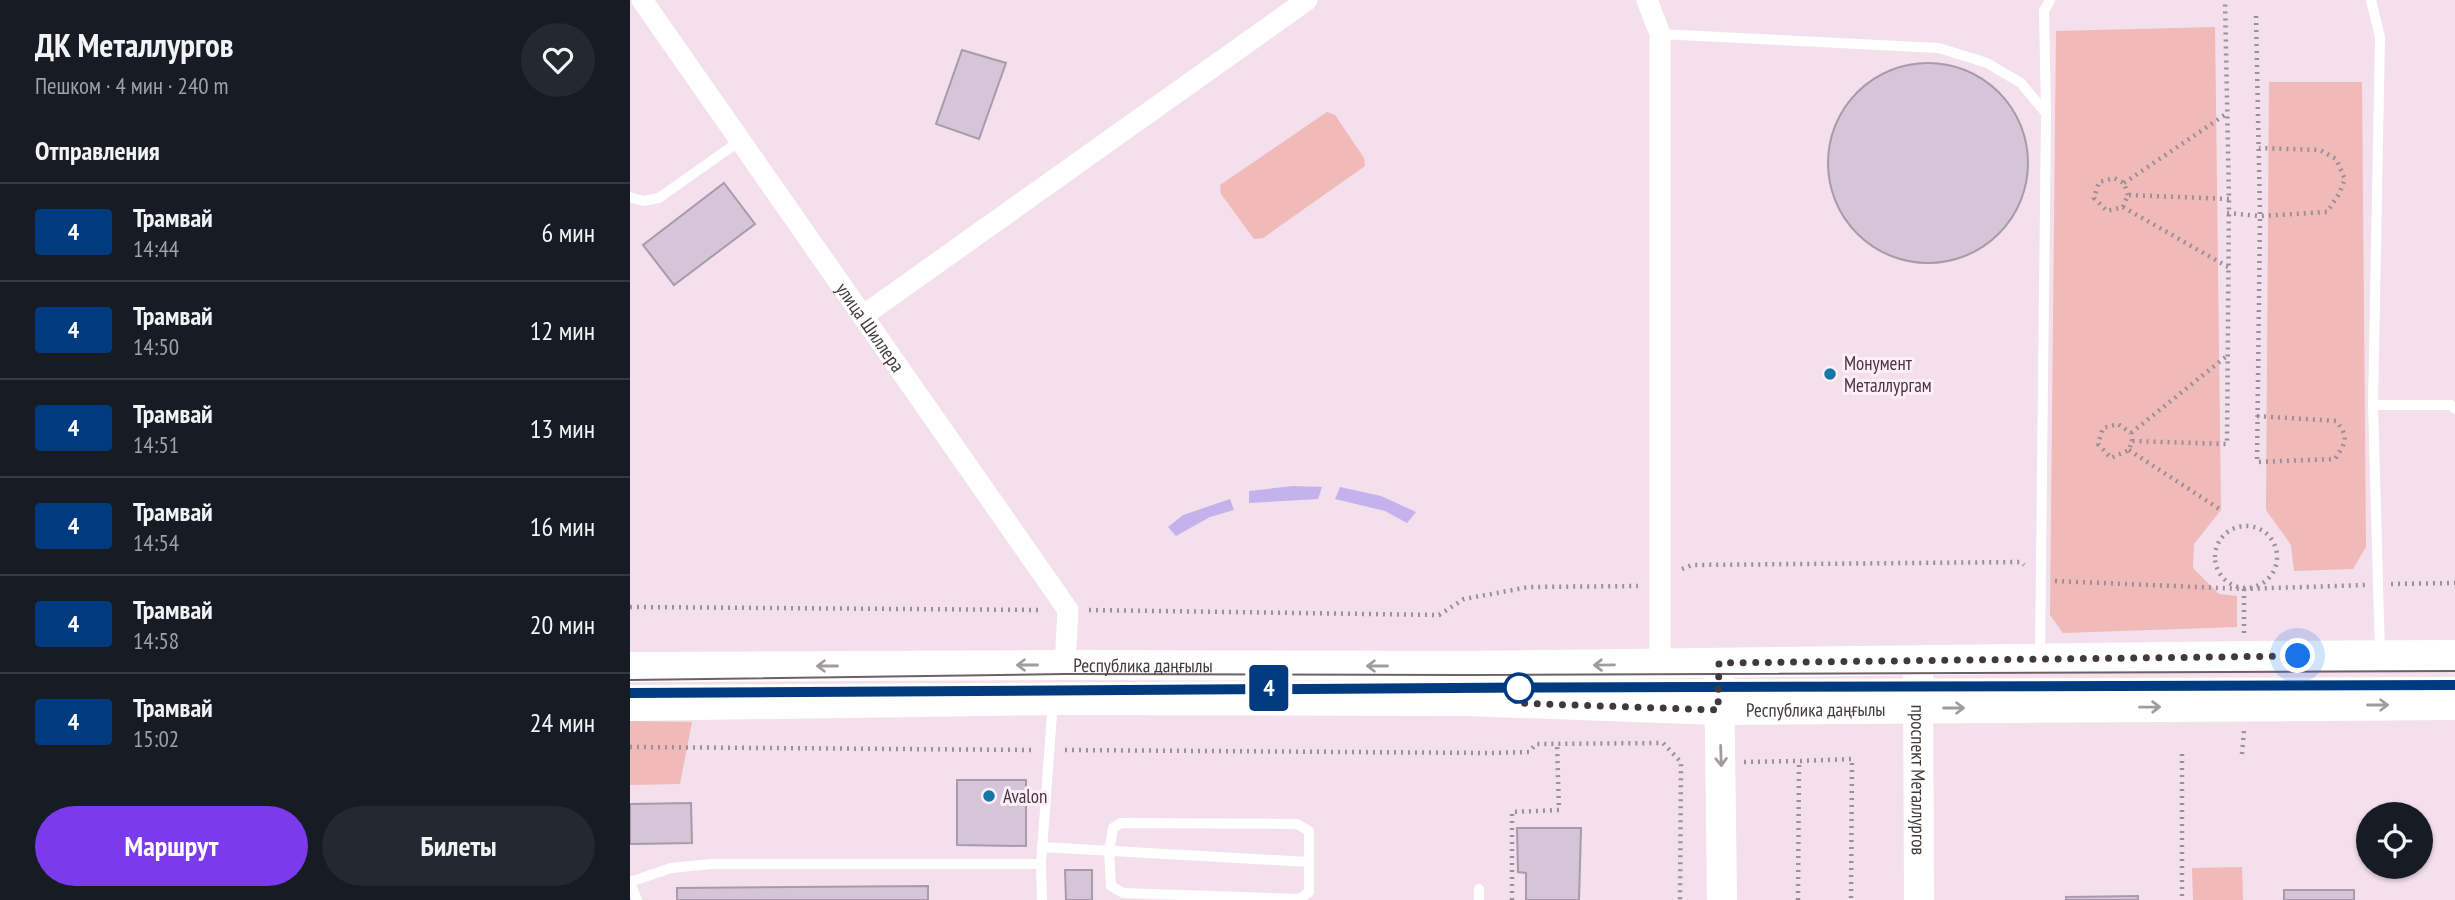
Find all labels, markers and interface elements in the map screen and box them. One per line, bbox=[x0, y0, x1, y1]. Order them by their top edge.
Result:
text: ДК Металлургов bbox=[35, 23, 234, 66]
button: heart bbox=[521, 23, 595, 97]
text: Пешком · 4 мин · 240 m bbox=[35, 71, 228, 100]
text: Отправления bbox=[35, 134, 160, 167]
text: Трамвай bbox=[133, 201, 213, 234]
text: 4 bbox=[68, 216, 79, 247]
text: 6 мин bbox=[542, 216, 595, 249]
text: 14:44 bbox=[133, 234, 179, 263]
street label: улица Шиллера bbox=[831, 278, 910, 377]
text: Трамвай bbox=[133, 299, 213, 332]
text: 4 bbox=[68, 314, 79, 345]
text: 12 мин bbox=[530, 314, 595, 347]
text: 14:50 bbox=[133, 332, 179, 361]
place label: Монумент Металлургам bbox=[1844, 351, 1932, 397]
marker: Монумент Металлургам bbox=[1822, 366, 1838, 382]
text: Трамвай bbox=[133, 397, 213, 430]
text: 4 bbox=[68, 412, 79, 443]
text: 13 мин bbox=[530, 412, 595, 445]
text: 14:51 bbox=[133, 430, 179, 459]
text: Трамвай bbox=[133, 495, 213, 528]
text: 4 bbox=[68, 510, 79, 541]
text: 16 мин bbox=[530, 510, 595, 543]
text: 14:54 bbox=[133, 528, 179, 557]
text: Трамвай bbox=[133, 593, 213, 626]
text: 4 bbox=[68, 608, 79, 639]
text: 20 мин bbox=[530, 608, 595, 641]
text: 14:58 bbox=[133, 626, 179, 655]
your location bbox=[2280, 638, 2315, 673]
street label: Республика даңғылы bbox=[1073, 653, 1213, 677]
one-way arrow bbox=[1016, 658, 1039, 672]
one-way arrow bbox=[1593, 658, 1616, 671]
one-way arrow bbox=[816, 659, 839, 673]
one-way arrow bbox=[1366, 659, 1389, 673]
line badge: 4 bbox=[1246, 665, 1292, 711]
text: 4 bbox=[1263, 672, 1275, 703]
unlabelled marker bbox=[1504, 673, 1534, 703]
text: Трамвай bbox=[133, 691, 213, 724]
street label: Республика даңғылы bbox=[1746, 697, 1886, 722]
one-way arrow bbox=[2366, 698, 2389, 712]
one-way arrow bbox=[2139, 700, 2162, 713]
one-way arrow bbox=[1943, 701, 1966, 715]
street label: проспект Металлургов bbox=[1906, 705, 1931, 855]
text: 4 bbox=[68, 706, 79, 737]
text: 24 мин bbox=[530, 706, 595, 739]
text: 15:02 bbox=[133, 724, 179, 753]
one-way arrow bbox=[1714, 744, 1727, 767]
place label: Avalon bbox=[1003, 784, 1047, 808]
marker: Avalon bbox=[981, 788, 997, 804]
map controls bbox=[2356, 802, 2433, 879]
button: locate bbox=[2356, 802, 2433, 879]
button: Маршрут bbox=[35, 806, 308, 886]
button: Билеты bbox=[322, 806, 595, 886]

